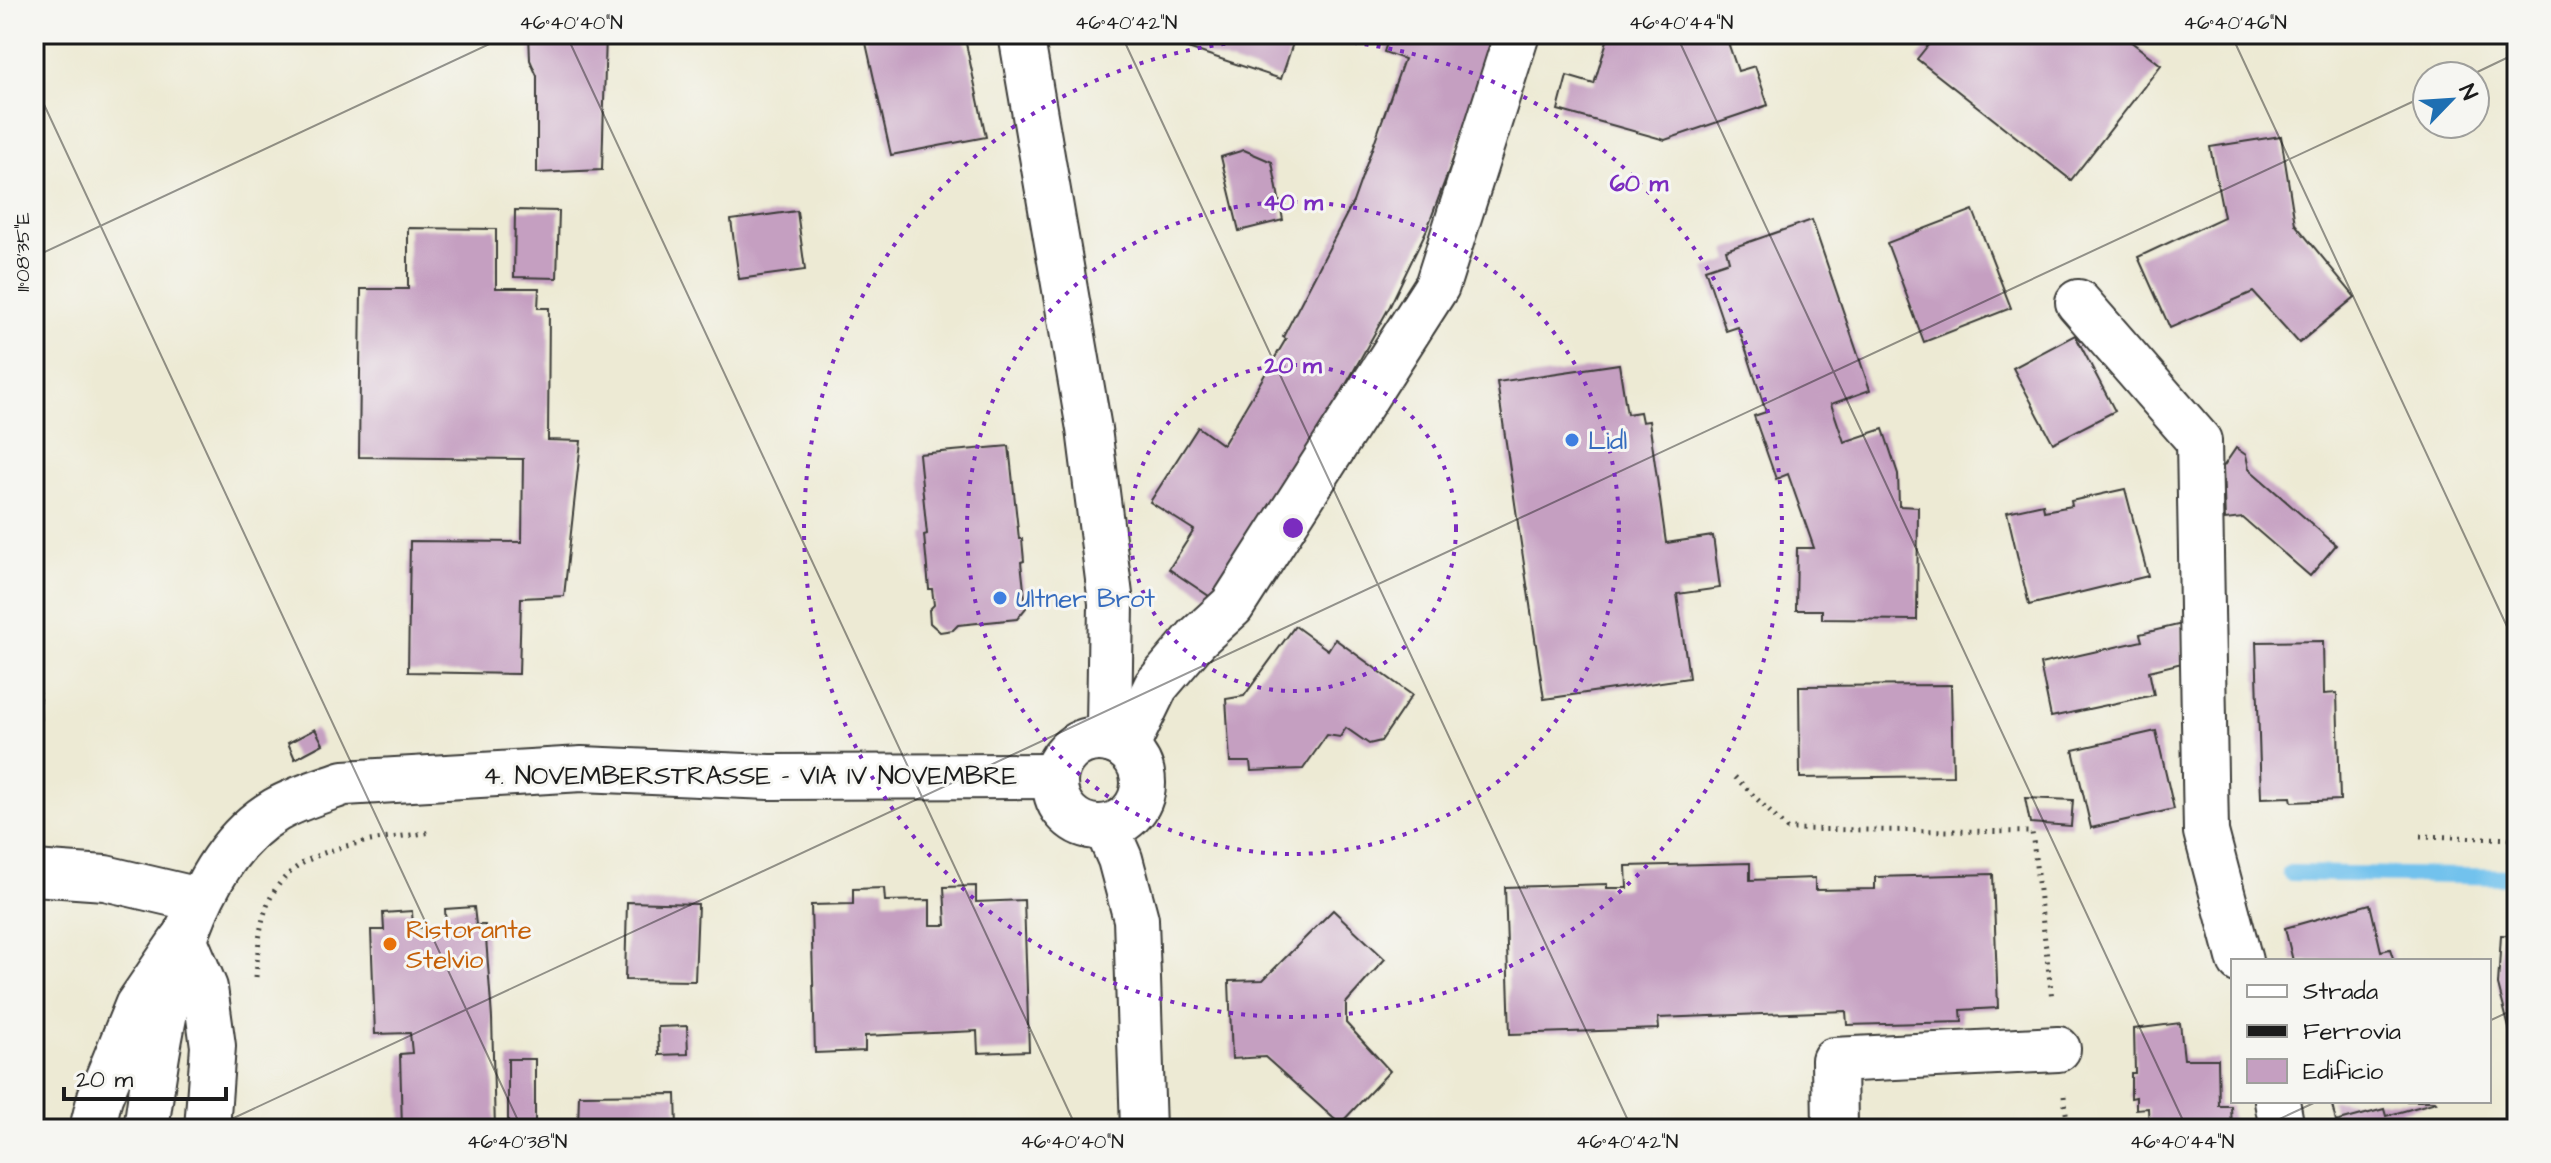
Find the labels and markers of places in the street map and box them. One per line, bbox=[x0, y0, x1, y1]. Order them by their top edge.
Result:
place label: Lidl bbox=[1588, 423, 1627, 459]
marker: Lidl bbox=[1563, 431, 1581, 449]
centre of rings bbox=[1279, 514, 1307, 542]
place label: Ultner Brot bbox=[1016, 581, 1155, 617]
marker: Ultner Brot bbox=[991, 589, 1009, 607]
place label: Ristorante Stelvio bbox=[406, 912, 532, 978]
marker: Ristorante Stelvio bbox=[381, 935, 399, 953]

